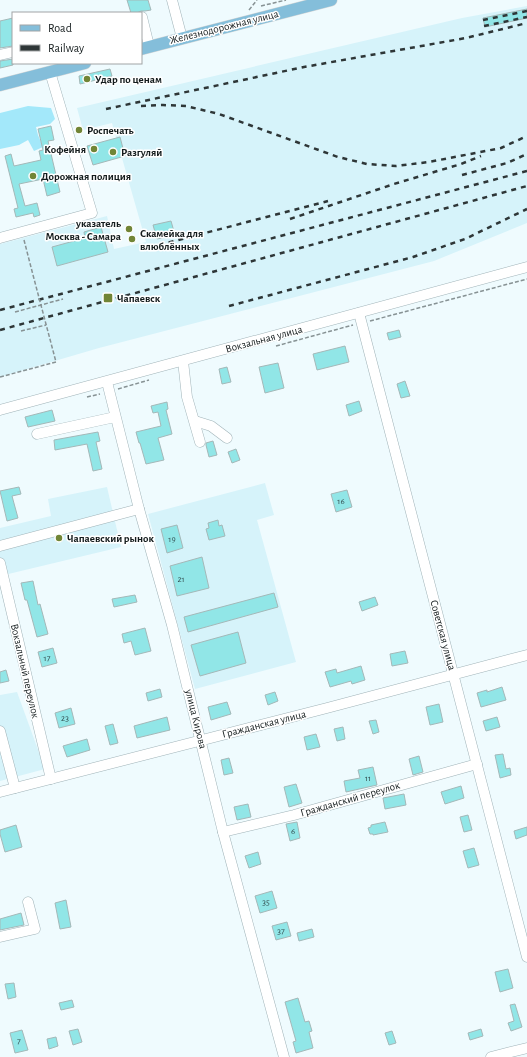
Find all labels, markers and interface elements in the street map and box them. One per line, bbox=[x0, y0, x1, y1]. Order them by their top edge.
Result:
street label: Железнодорожная улица bbox=[168, 8, 280, 46]
legend bbox=[12, 12, 142, 64]
text: Road bbox=[48, 22, 72, 34]
text: Railway bbox=[48, 42, 84, 55]
marker: Удар по ценам bbox=[82, 74, 92, 84]
place label: Удар по ценам bbox=[95, 74, 162, 85]
marker: Роспечать bbox=[74, 125, 84, 135]
place label: Роспечать bbox=[87, 125, 135, 136]
place label: Кофейня bbox=[44, 144, 86, 155]
marker: Кофейня bbox=[89, 144, 99, 154]
marker: Разгуляй bbox=[108, 147, 118, 157]
place label: Разгуляй bbox=[121, 147, 162, 158]
marker: Дорожная полиция bbox=[28, 171, 38, 181]
place label: Дорожная полиция bbox=[41, 171, 131, 182]
place label: указатель Москва - Самара bbox=[45, 218, 122, 242]
marker: указатель Москва - Самара bbox=[124, 224, 134, 234]
place label: Скамейка для влюблённых bbox=[140, 228, 203, 252]
marker: Скамейка для влюблённых bbox=[127, 234, 137, 244]
marker: Чапаевск bbox=[102, 292, 114, 304]
place label: Чапаевск bbox=[117, 293, 161, 304]
street label: Вокзальная улица bbox=[224, 323, 304, 355]
house number: 16 bbox=[337, 497, 345, 506]
marker: Чапаевский рынок bbox=[54, 533, 64, 543]
place label: Чапаевский рынок bbox=[67, 533, 154, 544]
house number: 19 bbox=[168, 535, 176, 544]
house number: 21 bbox=[177, 575, 185, 584]
street label: Советская улица bbox=[428, 599, 458, 671]
street label: Вокзальный переулок bbox=[9, 623, 41, 719]
house number: 17 bbox=[44, 654, 51, 663]
street label: улица Кирова bbox=[183, 687, 209, 750]
street label: Гражданская улица bbox=[221, 708, 307, 740]
house number: 23 bbox=[61, 714, 69, 723]
house number: 11 bbox=[365, 774, 371, 783]
street label: Гражданский переулок bbox=[299, 780, 401, 818]
house number: 6 bbox=[291, 827, 295, 836]
house number: 35 bbox=[262, 898, 270, 907]
house number: 37 bbox=[277, 927, 285, 936]
house number: 7 bbox=[17, 1037, 21, 1046]

